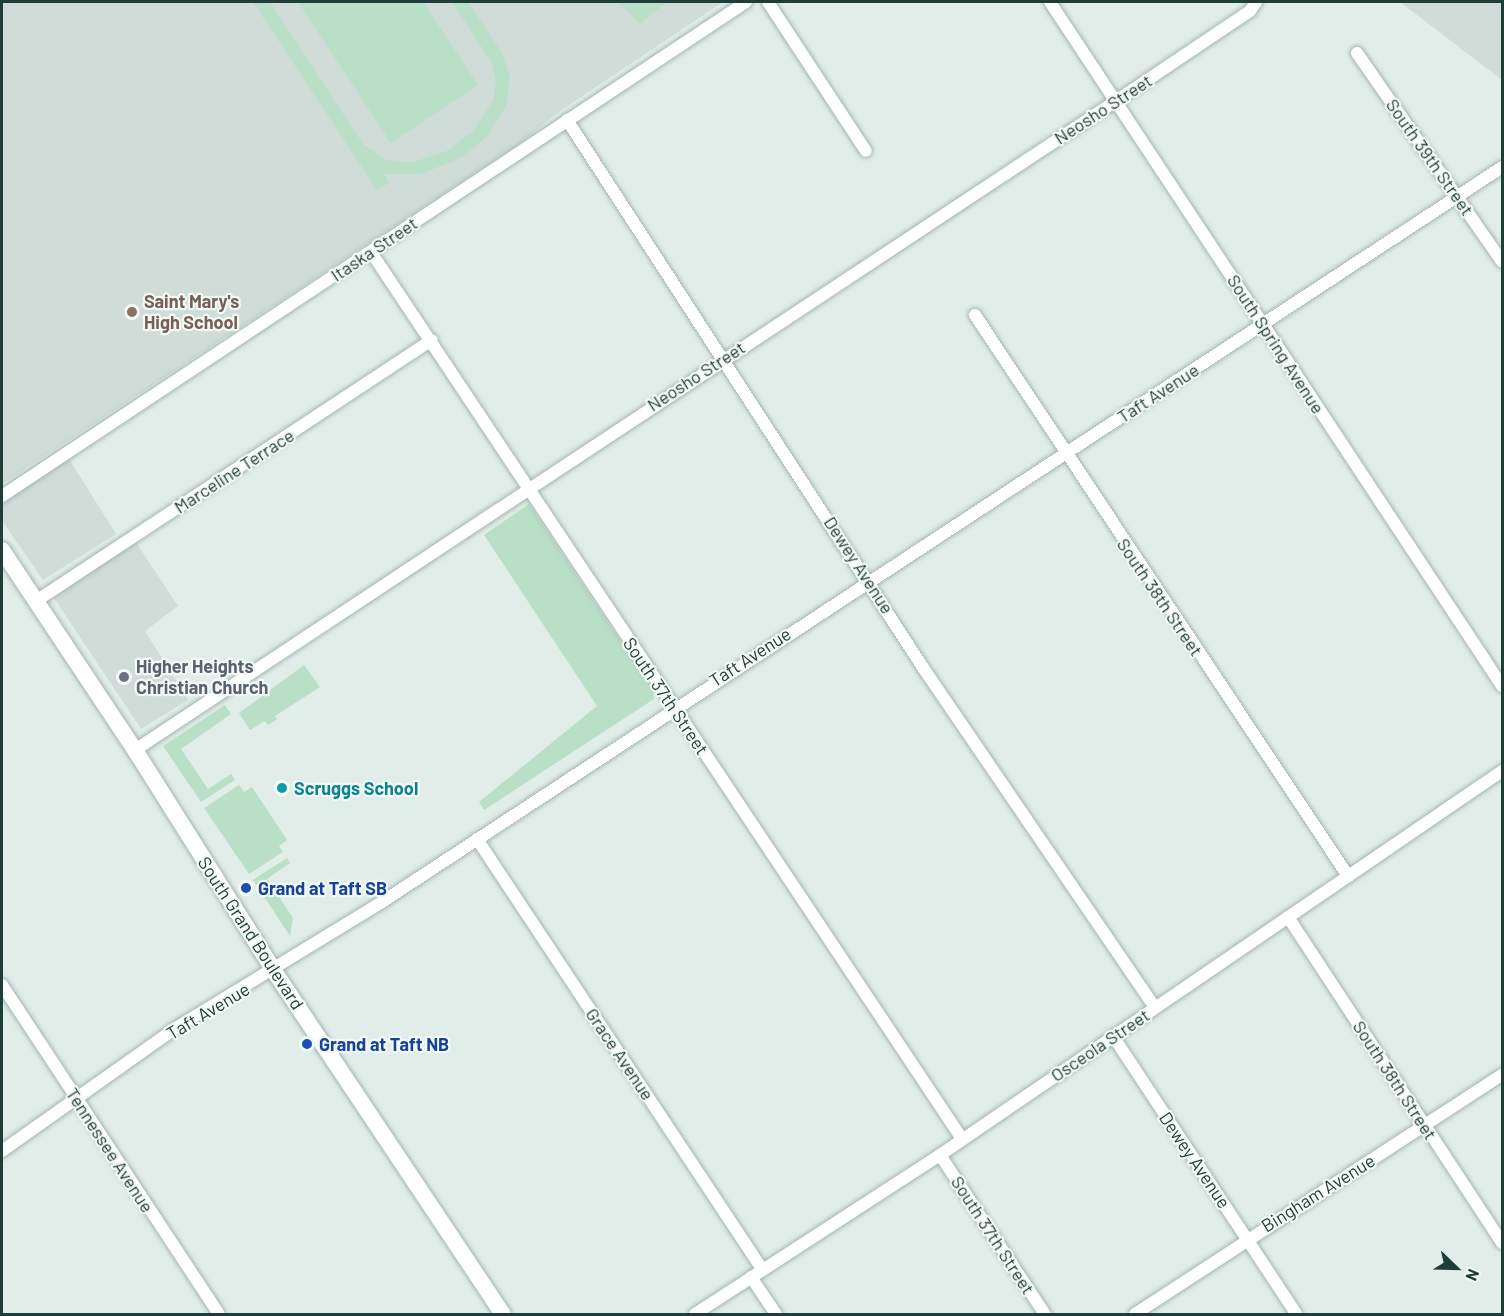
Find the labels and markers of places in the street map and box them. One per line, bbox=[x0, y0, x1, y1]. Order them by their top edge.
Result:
place label: Saint Mary's High School bbox=[144, 291, 239, 334]
marker: Saint Mary's High School bbox=[125, 305, 139, 319]
place label: Higher Heights Christian Church bbox=[136, 656, 268, 698]
marker: Higher Heights Christian Church bbox=[117, 670, 131, 684]
place label: Scruggs School bbox=[294, 777, 418, 799]
marker: Scruggs School bbox=[275, 781, 289, 795]
place label: Grand at Taft SB bbox=[258, 877, 387, 899]
marker: Grand at Taft SB bbox=[239, 881, 253, 895]
place label: Grand at Taft NB bbox=[319, 1033, 449, 1055]
marker: Grand at Taft NB bbox=[300, 1037, 314, 1051]

